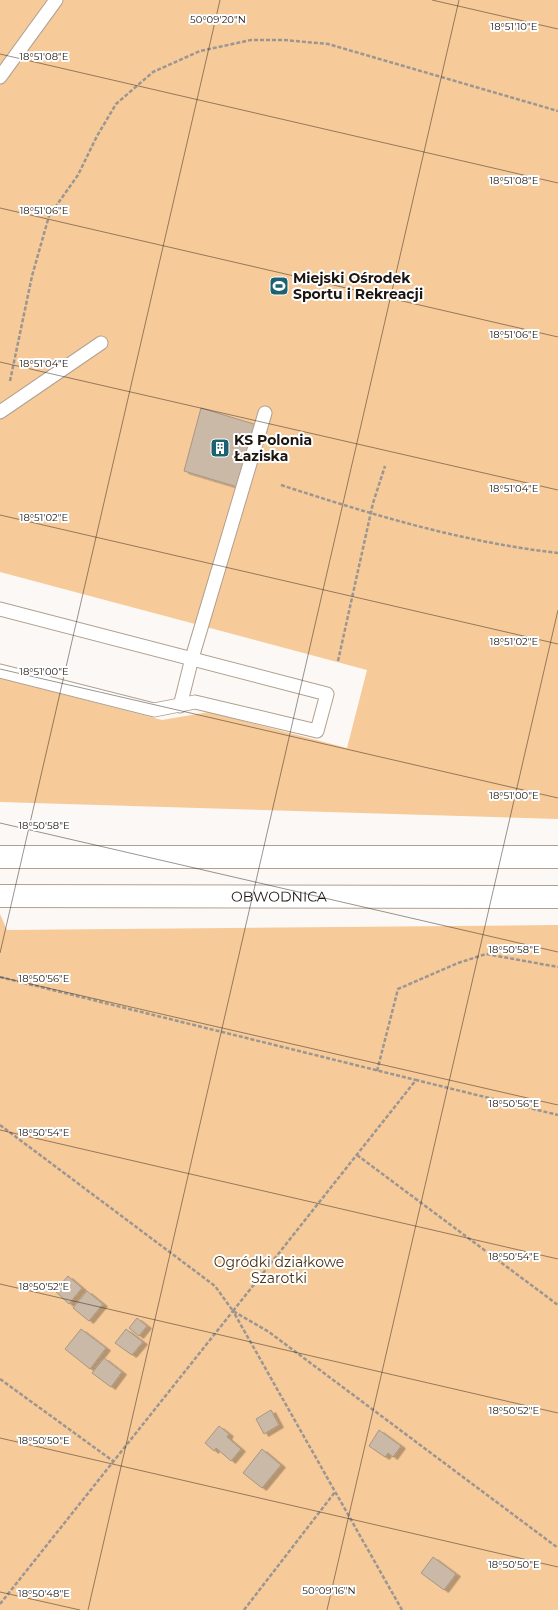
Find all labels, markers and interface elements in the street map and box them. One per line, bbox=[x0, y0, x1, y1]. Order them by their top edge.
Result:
text: 50°09'20"N bbox=[190, 13, 246, 26]
text: 18°51'10"E bbox=[491, 20, 538, 33]
text: 18°51'08"E bbox=[19, 50, 69, 63]
text: 18°51'08"E bbox=[489, 174, 539, 187]
text: 18°51'06"E bbox=[20, 204, 69, 217]
place label: Miejski Ośrodek Sportu i Rekreacji bbox=[293, 269, 423, 303]
sports icon: Miejski Ośrodek Sportu i Rekreacji bbox=[268, 275, 290, 297]
text: 18°51'06"E bbox=[490, 328, 539, 341]
text: 18°51'04"E bbox=[20, 357, 69, 370]
place label: KS Polonia Łaziska bbox=[233, 431, 312, 465]
building icon: KS Polonia Łaziska bbox=[209, 437, 231, 459]
text: 18°51'04"E bbox=[490, 482, 539, 495]
text: 18°51'02"E bbox=[20, 511, 68, 524]
text: 18°51'02"E bbox=[490, 635, 538, 648]
text: 18°51'00"E bbox=[19, 665, 69, 678]
text: 18°51'00"E bbox=[489, 789, 539, 802]
text: 18°50'58"E bbox=[18, 819, 70, 832]
street label: OBWODNICA bbox=[231, 887, 328, 906]
text: 18°50'58"E bbox=[488, 943, 540, 956]
text: 18°50'56"E bbox=[19, 972, 70, 985]
text: 18°50'56"E bbox=[489, 1097, 540, 1110]
text: 18°50'54"E bbox=[18, 1126, 70, 1139]
text: 18°50'54"E bbox=[488, 1250, 540, 1263]
park label: Ogródki działkowe Szarotki bbox=[214, 1253, 344, 1287]
text: 18°50'52"E bbox=[19, 1280, 70, 1293]
text: 18°50'52"E bbox=[489, 1404, 540, 1417]
text: 18°50'50"E bbox=[18, 1434, 70, 1447]
text: 18°50'50"E bbox=[488, 1558, 540, 1571]
text: 50°09'16"N bbox=[302, 1584, 356, 1597]
text: 18°50'48"E bbox=[18, 1587, 70, 1600]

